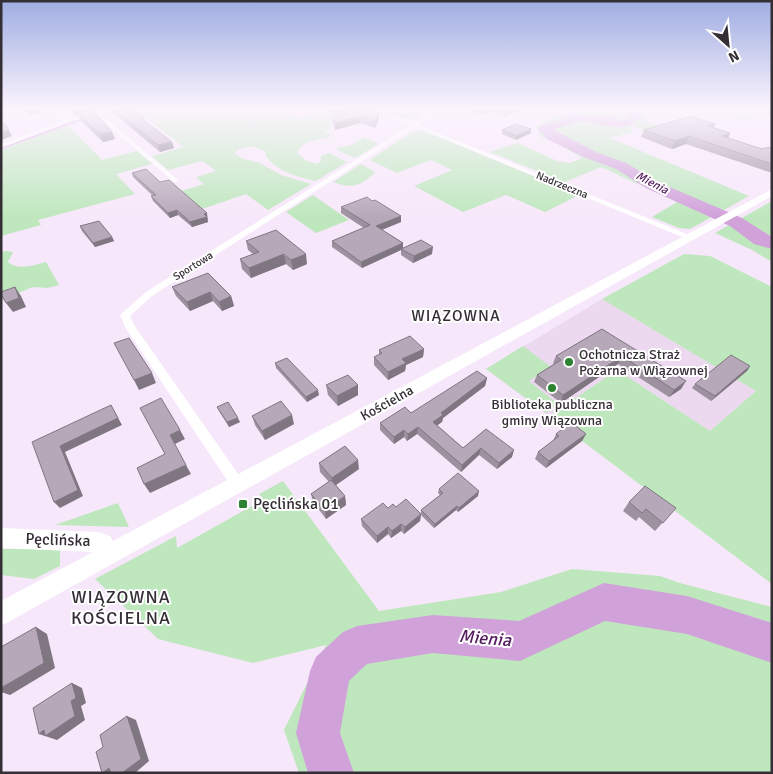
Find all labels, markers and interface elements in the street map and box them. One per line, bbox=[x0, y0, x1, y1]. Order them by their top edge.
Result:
north arrow bbox=[703, 20, 753, 70]
text: N bbox=[725, 46, 742, 66]
water label: Mienia bbox=[633, 168, 672, 198]
street label: Nadrzeczna bbox=[534, 169, 590, 201]
street label: Sportowa bbox=[171, 248, 216, 283]
district label: WIĄZOWNA bbox=[411, 306, 501, 326]
place label: Ochotnicza Straż Pożarna w Wiązownej bbox=[579, 346, 708, 379]
marker: Ochotnicza Straż Pożarna w Wiązownej bbox=[563, 356, 575, 368]
street label: Kościelna bbox=[358, 382, 416, 424]
marker: Biblioteka publiczna gminy Wiązowna bbox=[546, 382, 558, 394]
place label: Biblioteka publiczna gminy Wiązowna bbox=[491, 396, 613, 429]
place label: Pęclińska 01 bbox=[253, 494, 339, 514]
marker: Pęclińska 01 bbox=[237, 498, 249, 510]
street label: Pęclińska bbox=[25, 529, 91, 551]
district label: WIĄZOWNA KOŚCIELNA bbox=[71, 586, 171, 629]
water label: Mienia bbox=[458, 625, 513, 651]

